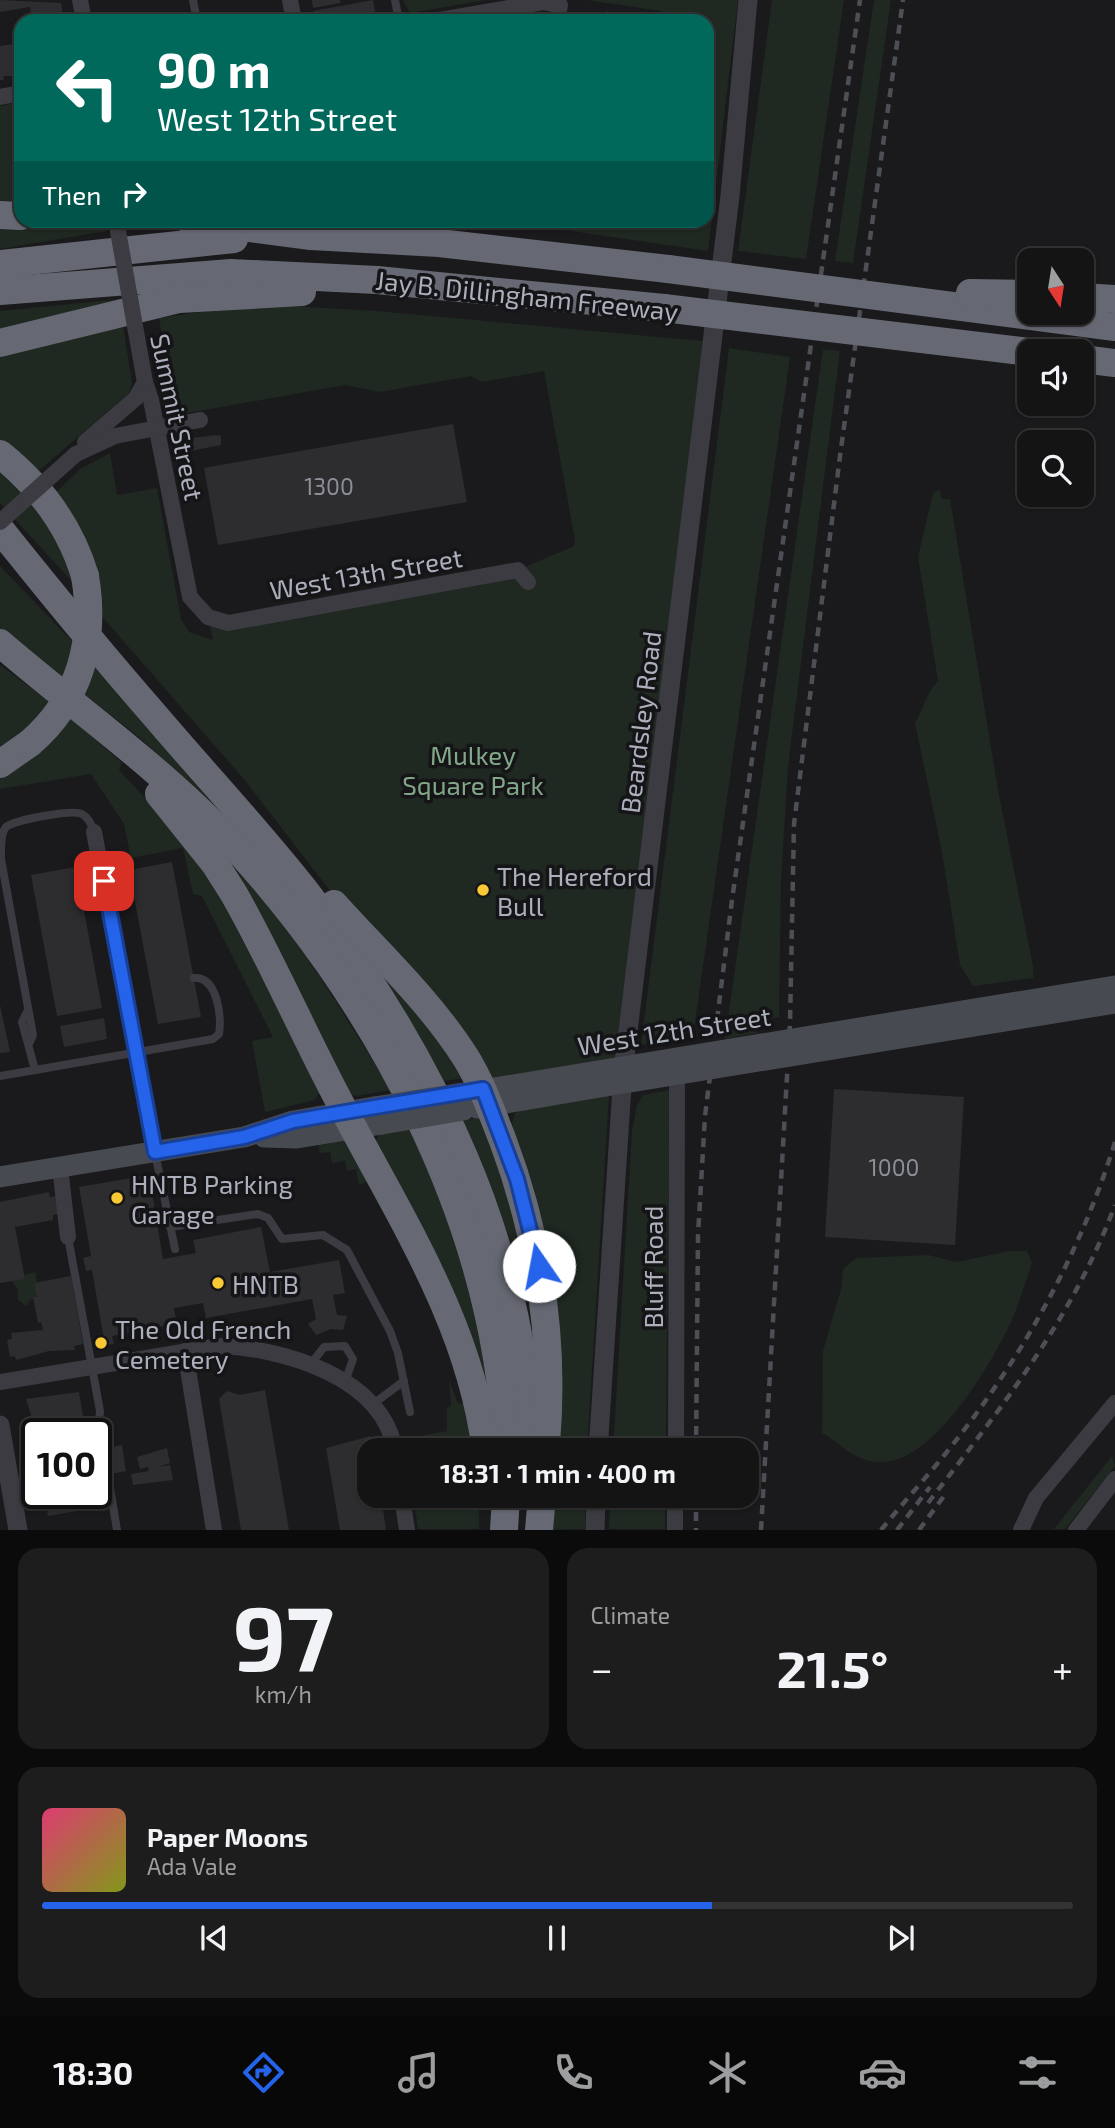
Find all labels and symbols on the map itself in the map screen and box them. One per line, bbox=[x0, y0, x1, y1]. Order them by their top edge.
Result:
north arrow bbox=[1017, 248, 1094, 326]
street label: Jay B. Dillingham Freeway bbox=[374, 264, 680, 326]
street label: Summit Street bbox=[145, 331, 211, 503]
house number: 1300 bbox=[304, 472, 354, 500]
street label: West 13th Street bbox=[267, 541, 465, 605]
street label: Beardsley Road bbox=[613, 629, 667, 815]
park label: Mulkey Square Park bbox=[402, 739, 544, 800]
pin bbox=[74, 851, 134, 911]
place label: The Hereford Bull bbox=[497, 860, 652, 921]
marker: The Hereford Bull bbox=[475, 882, 491, 898]
street label: West 12th Street bbox=[575, 999, 773, 1061]
house number: 1000 bbox=[869, 1153, 919, 1181]
place label: HNTB Parking Garage bbox=[131, 1168, 293, 1229]
marker: HNTB Parking Garage bbox=[109, 1190, 125, 1206]
street label: Bluff Road bbox=[637, 1206, 668, 1328]
position arrow bbox=[502, 1229, 576, 1303]
place label: HNTB bbox=[232, 1268, 299, 1299]
marker: HNTB bbox=[210, 1275, 226, 1291]
place label: The Old French Cemetery bbox=[115, 1313, 291, 1374]
marker: The Old French Cemetery bbox=[93, 1335, 109, 1351]
speed limit sign: 100 bbox=[21, 1418, 112, 1509]

